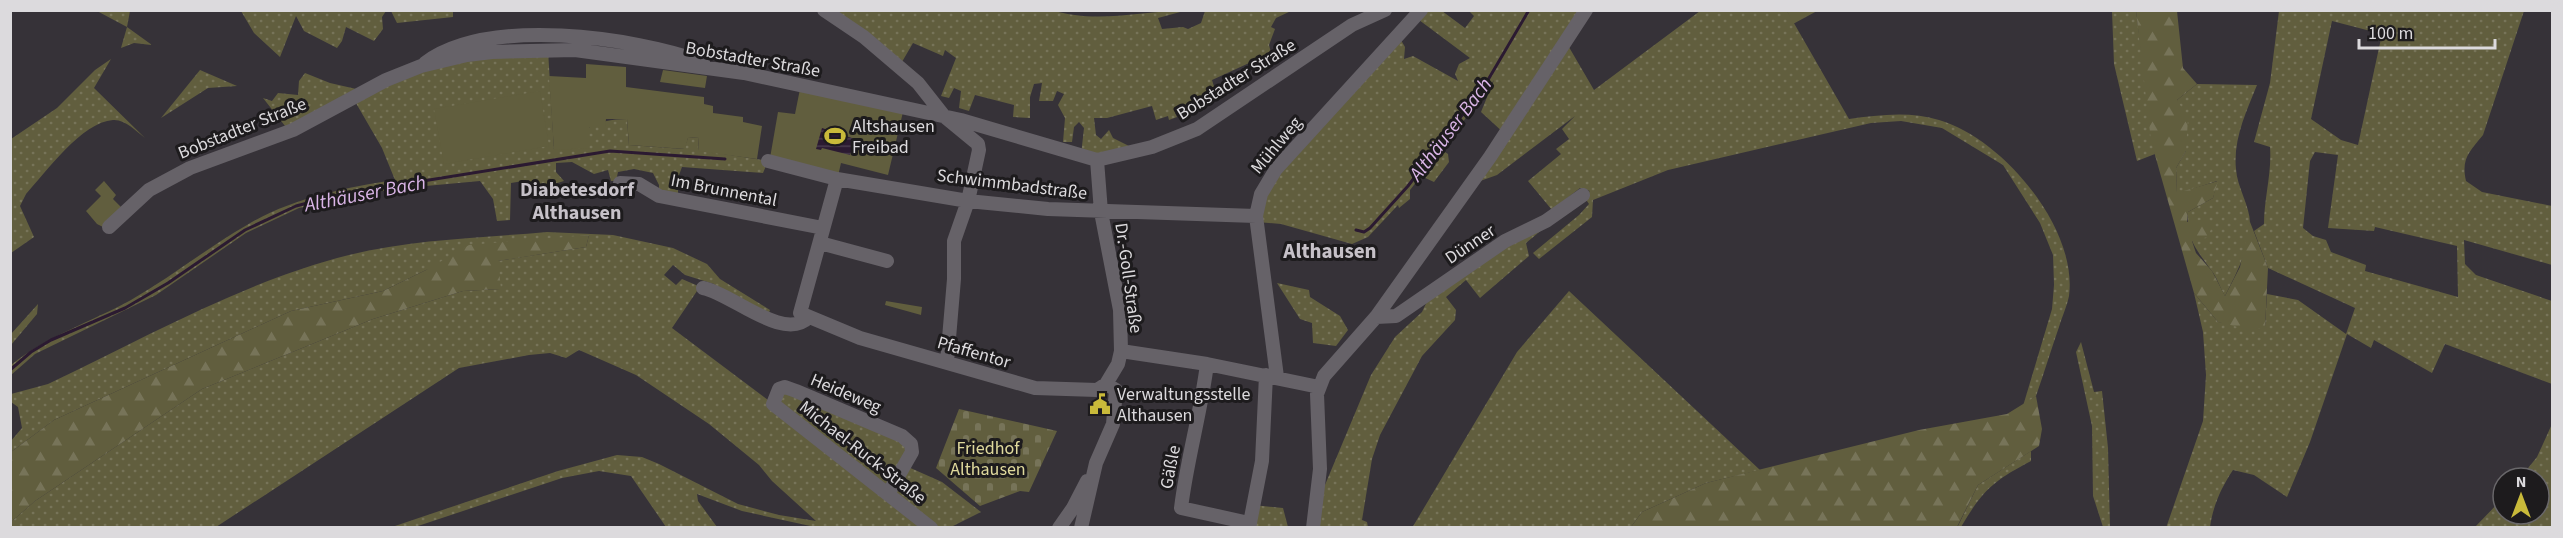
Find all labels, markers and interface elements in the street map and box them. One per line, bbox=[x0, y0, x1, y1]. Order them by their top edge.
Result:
scale bar bbox=[2359, 12, 2496, 50]
text: 100 m bbox=[2368, 21, 2413, 46]
street label: Bobstadter Straße bbox=[1172, 33, 1301, 126]
street label: Bobstadter Straße bbox=[684, 35, 822, 84]
water label: Althäuser Bach bbox=[1401, 72, 1499, 189]
street label: Bobstadter Straße bbox=[174, 91, 310, 166]
street label: Mühlweg bbox=[1245, 111, 1308, 179]
place label: Altshausen Freibad bbox=[852, 114, 935, 160]
sports icon: Altshausen Freibad bbox=[823, 124, 847, 148]
street label: Schwimmbadstraße bbox=[935, 163, 1088, 206]
street label: Im Brunnental bbox=[669, 168, 779, 213]
water label: Althäuser Bach bbox=[300, 169, 428, 220]
district label: Diabetesdorf Althausen bbox=[520, 176, 635, 227]
street label: Dünner bbox=[1440, 218, 1501, 270]
street label: Dr.-Goll-Straße bbox=[1108, 221, 1149, 335]
district label: Althausen bbox=[1282, 236, 1377, 266]
street label: Pfaffentor bbox=[934, 330, 1014, 375]
street label: Heideweg bbox=[806, 367, 885, 420]
place label: Verwaltungsstelle Althausen bbox=[1117, 382, 1250, 428]
public building icon: Verwaltungsstelle Althausen bbox=[1088, 392, 1112, 416]
street label: Michael-Ruck-Straße bbox=[794, 395, 931, 510]
park label: Friedhof Althausen bbox=[950, 436, 1026, 482]
street label: Gäßle bbox=[1154, 443, 1187, 491]
north arrow bbox=[2491, 466, 2551, 526]
text: N bbox=[2516, 471, 2526, 493]

